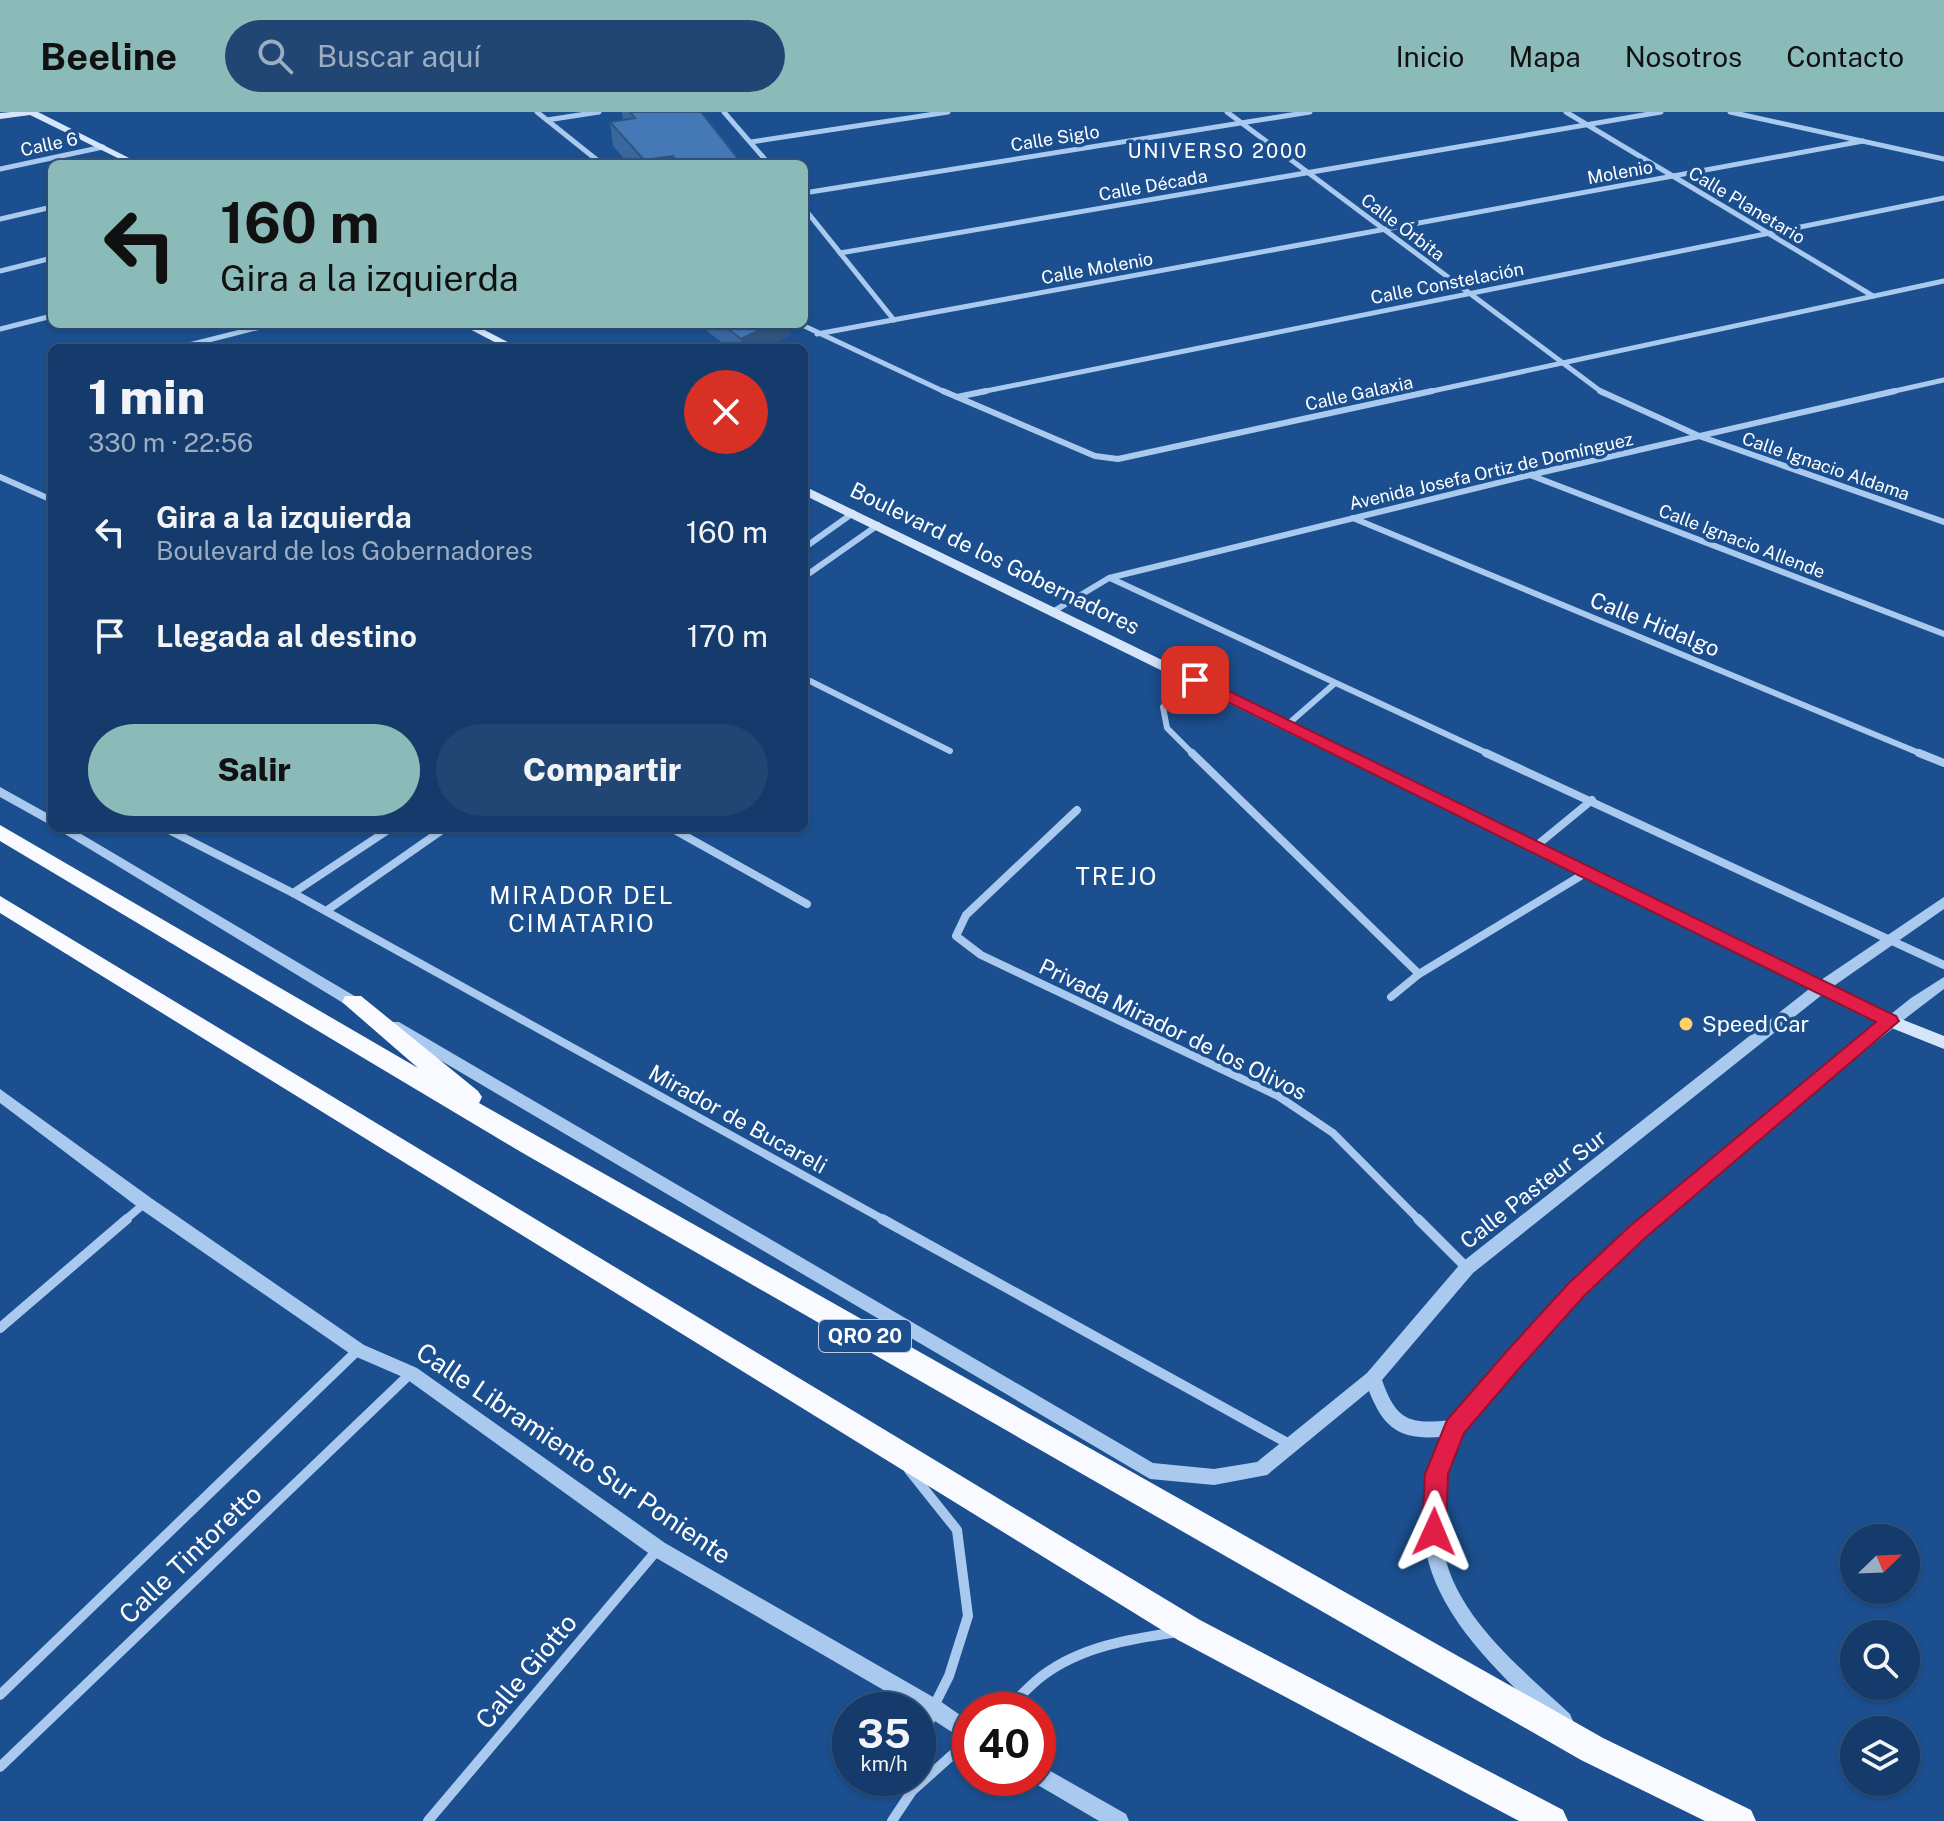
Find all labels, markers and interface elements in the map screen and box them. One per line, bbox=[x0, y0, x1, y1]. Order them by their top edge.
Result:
search box bbox=[225, 20, 785, 92]
text: Beeline bbox=[40, 34, 177, 79]
icon: search bbox=[253, 34, 297, 78]
text: Buscar aquí bbox=[317, 38, 481, 74]
text: Inicio bbox=[1396, 40, 1464, 73]
text: Mapa bbox=[1508, 40, 1581, 73]
text: Nosotros bbox=[1625, 40, 1742, 73]
text: Contacto bbox=[1786, 40, 1904, 73]
street label: Calle Siglo bbox=[1009, 121, 1101, 155]
street label: Calle 6 bbox=[18, 128, 80, 160]
district label: UNIVERSO 2000 bbox=[1128, 139, 1308, 163]
street label: Molenio bbox=[1586, 156, 1654, 188]
street label: Calle Planetario bbox=[1685, 162, 1809, 248]
street label: Calle Década bbox=[1097, 165, 1209, 205]
street label: Calle Órbita bbox=[1357, 188, 1449, 265]
text: 160 m bbox=[220, 190, 380, 256]
icon: left bbox=[88, 192, 192, 296]
street label: Calle Molenio bbox=[1039, 248, 1155, 288]
text: Gira a la izquierda bbox=[220, 257, 519, 299]
street label: Calle Constelación bbox=[1369, 258, 1525, 308]
text: 1 min bbox=[88, 368, 205, 425]
button: close bbox=[684, 370, 768, 454]
street label: Calle Galaxia bbox=[1303, 371, 1415, 415]
text: 330 m · 22:56 bbox=[88, 427, 253, 458]
street label: Calle Ignacio Aldama bbox=[1739, 427, 1913, 505]
street label: Avenida Josefa Ortiz de Domínguez bbox=[1347, 428, 1635, 514]
street label: Boulevard de los Gobernadores bbox=[846, 476, 1144, 640]
text: Gira a la izquierda bbox=[156, 499, 412, 535]
street label: Calle Ignacio Allende bbox=[1656, 500, 1828, 582]
icon: left bbox=[88, 510, 132, 554]
text: 160 m bbox=[686, 514, 768, 550]
text: Boulevard de los Gobernadores bbox=[156, 535, 533, 566]
street label: Calle Hidalgo bbox=[1586, 586, 1724, 662]
icon: arrive bbox=[88, 614, 132, 658]
text: Llegada al destino bbox=[156, 618, 417, 654]
text: 170 m bbox=[687, 618, 768, 654]
pin bbox=[1161, 646, 1229, 714]
icon: arrive bbox=[1173, 658, 1217, 702]
button: Salir bbox=[88, 724, 420, 816]
button: Compartir bbox=[436, 724, 768, 816]
district label: TREJO bbox=[1076, 862, 1158, 890]
district label: MIRADOR DEL CIMATARIO bbox=[489, 881, 675, 937]
street label: Privada Mirador de los Olivos bbox=[1035, 953, 1311, 1105]
place label: Speed Car bbox=[1702, 1011, 1809, 1037]
marker: Speed Car bbox=[1677, 1015, 1695, 1033]
street label: Mirador de Bucareli bbox=[644, 1059, 832, 1179]
street label: Calle Pasteur Sur bbox=[1455, 1124, 1611, 1254]
road number: QRO 20 bbox=[819, 1320, 911, 1352]
street label: Calle Libramiento Sur Poniente bbox=[411, 1336, 737, 1570]
street label: Calle Tintoretto bbox=[112, 1478, 268, 1630]
position arrow bbox=[1392, 1490, 1476, 1574]
north arrow bbox=[1840, 1524, 1920, 1604]
map controls bbox=[1840, 1524, 1920, 1796]
street label: Calle Giotto bbox=[469, 1607, 583, 1735]
button: search bbox=[1840, 1620, 1920, 1700]
speed limit sign: 40 bbox=[952, 1692, 1056, 1796]
text: 35 bbox=[857, 1710, 911, 1757]
button: layers bbox=[1840, 1716, 1920, 1796]
text: km/h bbox=[860, 1752, 908, 1776]

